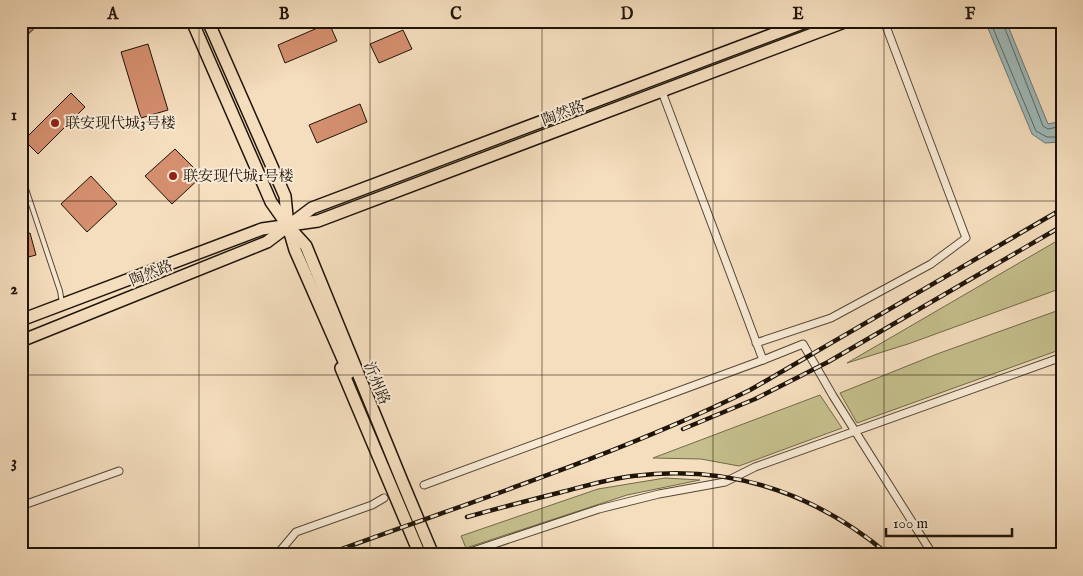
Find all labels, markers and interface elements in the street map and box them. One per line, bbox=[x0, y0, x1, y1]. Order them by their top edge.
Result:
text: A bbox=[107, 5, 120, 25]
text: B bbox=[279, 5, 290, 25]
text: C bbox=[450, 5, 462, 25]
text: D bbox=[621, 5, 634, 25]
text: E bbox=[792, 5, 804, 25]
text: F bbox=[965, 5, 976, 25]
street label: 陶然路 bbox=[539, 97, 588, 130]
text: 1 bbox=[11, 106, 17, 126]
place label: 联安现代城3号楼 bbox=[65, 114, 176, 133]
marker: 联安现代城3号楼 bbox=[49, 117, 61, 129]
place label: 联安现代城1号楼 bbox=[183, 167, 294, 186]
marker: 联安现代城1号楼 bbox=[167, 170, 179, 182]
street label: 陶然路 bbox=[127, 256, 176, 291]
text: 2 bbox=[10, 280, 18, 300]
street label: 沂州路 bbox=[359, 359, 394, 408]
text: 3 bbox=[11, 453, 17, 473]
scale bar bbox=[886, 506, 1012, 538]
text: 100 m bbox=[893, 514, 929, 533]

